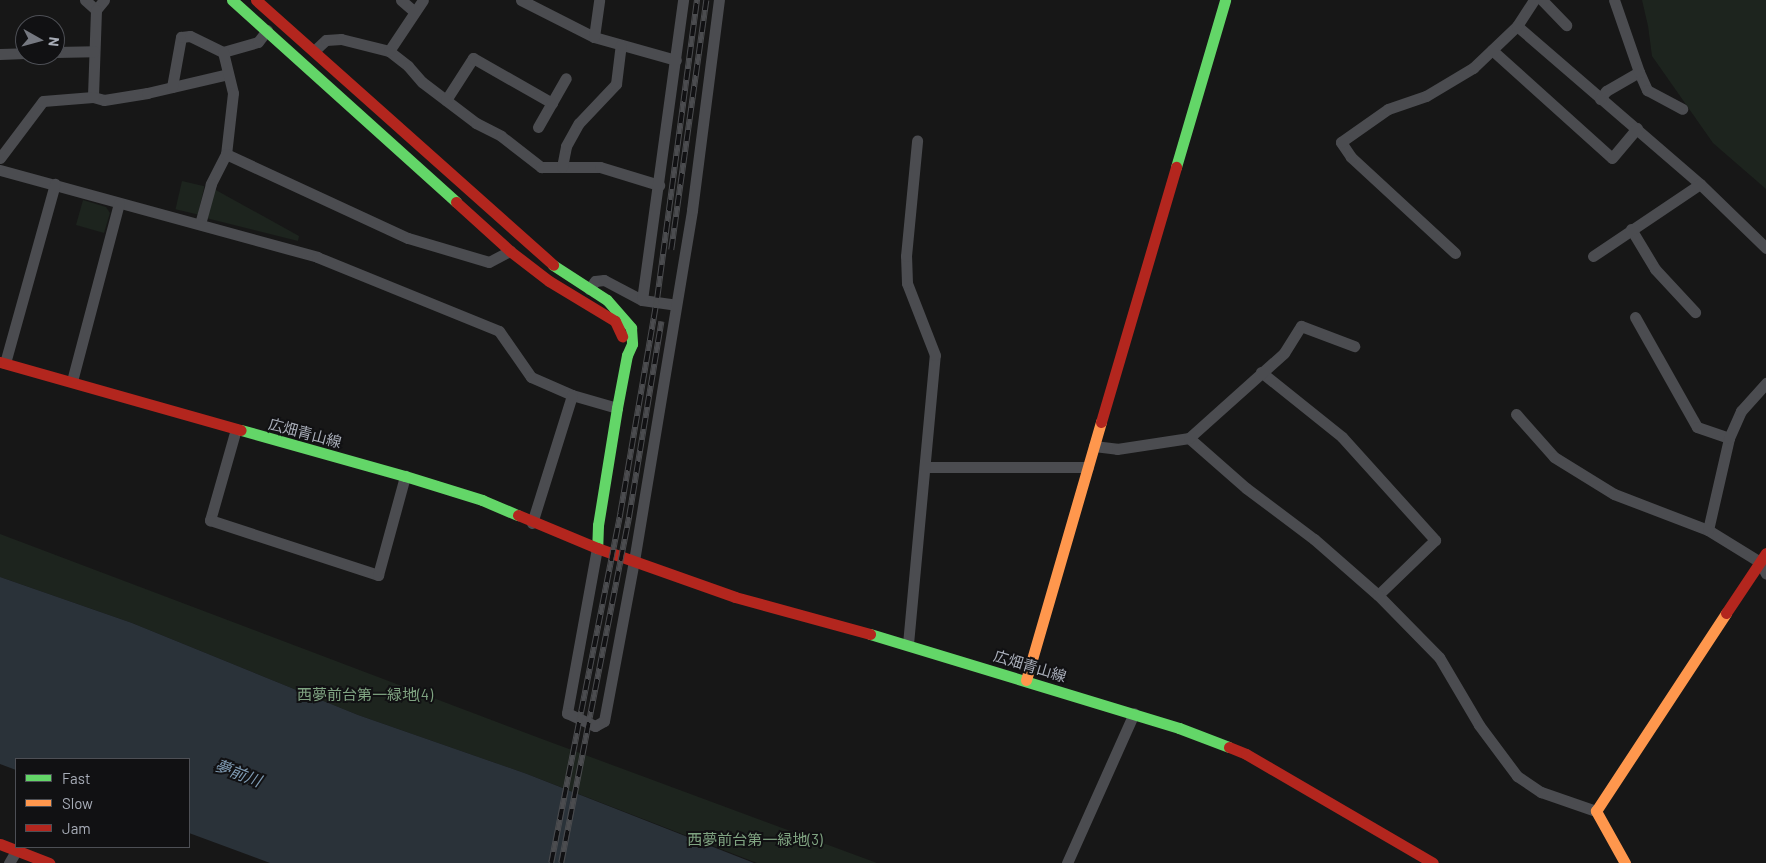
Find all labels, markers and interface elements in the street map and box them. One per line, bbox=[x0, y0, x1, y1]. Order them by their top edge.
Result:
north arrow bbox=[15, 15, 65, 65]
text: N bbox=[45, 36, 63, 47]
street label: 広畑青山線 bbox=[266, 415, 344, 451]
street label: 広畑青山線 bbox=[992, 646, 1068, 686]
park label: 西夢前台第一緑地(4) bbox=[297, 686, 433, 704]
water label: 夢前川 bbox=[212, 755, 264, 791]
legend bbox=[15, 758, 190, 848]
text: Fast bbox=[62, 769, 90, 787]
text: Slow bbox=[62, 794, 93, 812]
text: Jam bbox=[62, 819, 91, 837]
park label: 西夢前台第一緑地(3) bbox=[687, 831, 823, 849]

